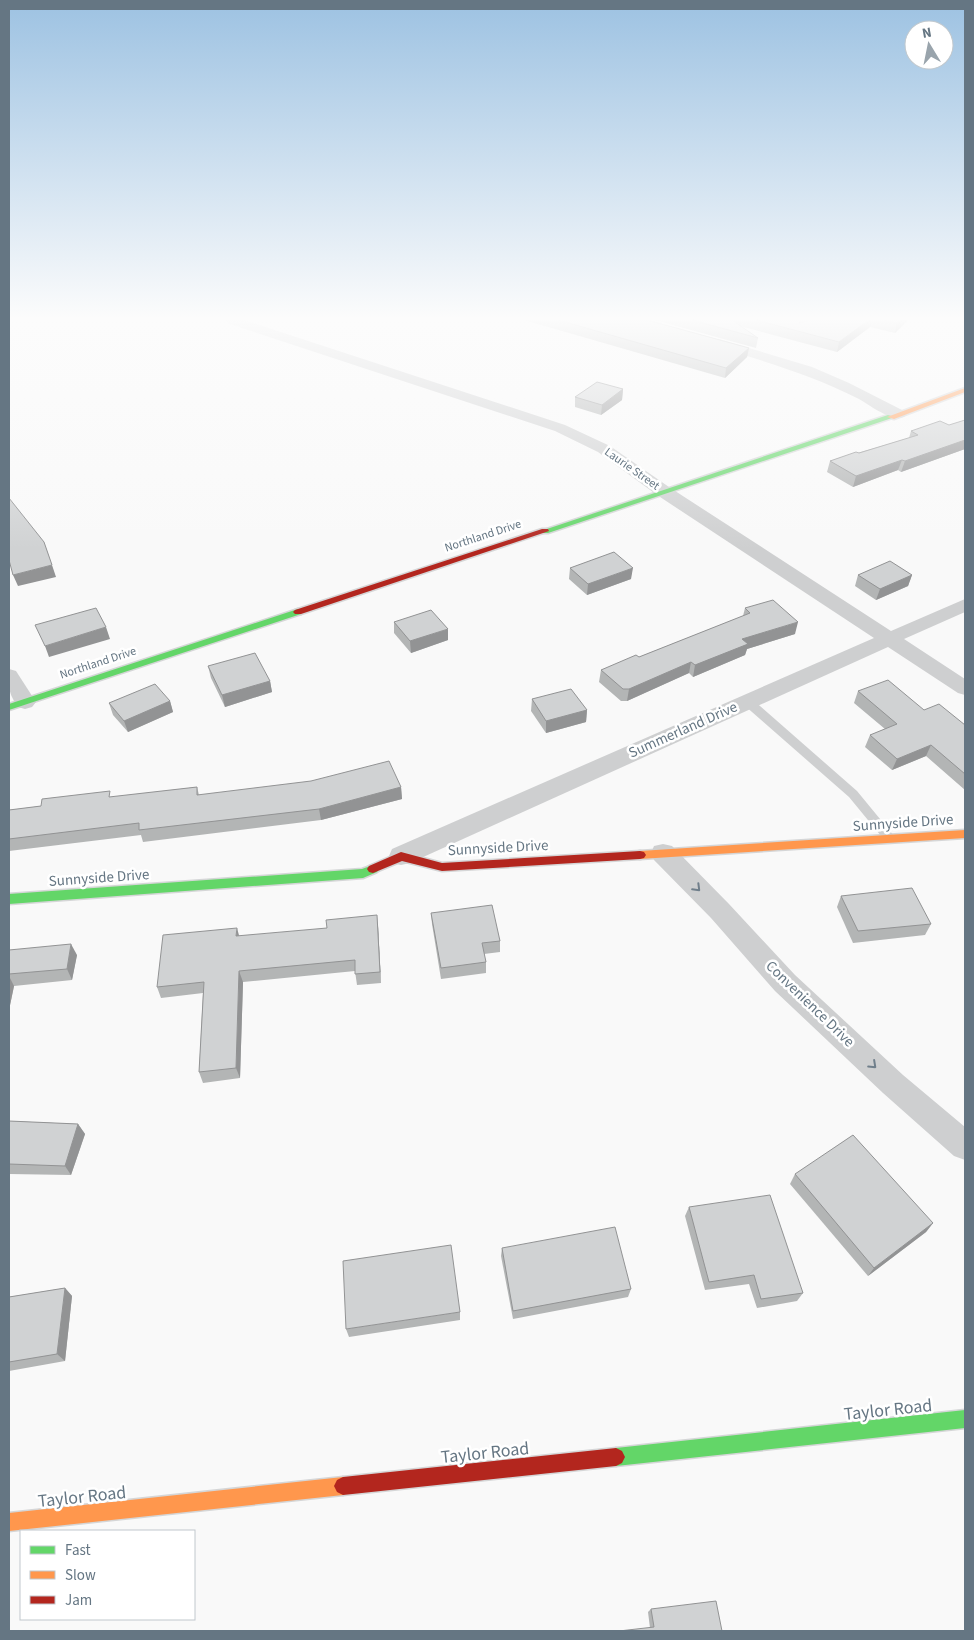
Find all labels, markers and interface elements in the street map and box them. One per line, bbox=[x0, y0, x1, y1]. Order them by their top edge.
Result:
north arrow bbox=[904, 20, 954, 70]
text: N bbox=[921, 23, 933, 44]
street label: Laurie Street bbox=[601, 444, 663, 494]
street label: Northland Drive bbox=[442, 516, 524, 556]
street label: Northland Drive bbox=[57, 643, 139, 683]
street label: Summerland Drive bbox=[625, 697, 741, 763]
street label: Sunnyside Drive bbox=[852, 809, 954, 837]
street label: Sunnyside Drive bbox=[447, 835, 549, 861]
street label: Sunnyside Drive bbox=[48, 864, 150, 892]
one-way arrow bbox=[691, 882, 700, 891]
street label: Convenience Drive bbox=[761, 956, 859, 1052]
one-way arrow bbox=[868, 1059, 877, 1068]
street label: Taylor Road bbox=[843, 1393, 933, 1427]
street label: Taylor Road bbox=[440, 1436, 530, 1470]
street label: Taylor Road bbox=[37, 1480, 127, 1514]
legend bbox=[20, 1530, 195, 1620]
text: Fast bbox=[65, 1540, 91, 1561]
text: Slow bbox=[65, 1565, 96, 1586]
text: Jam bbox=[65, 1590, 92, 1611]

